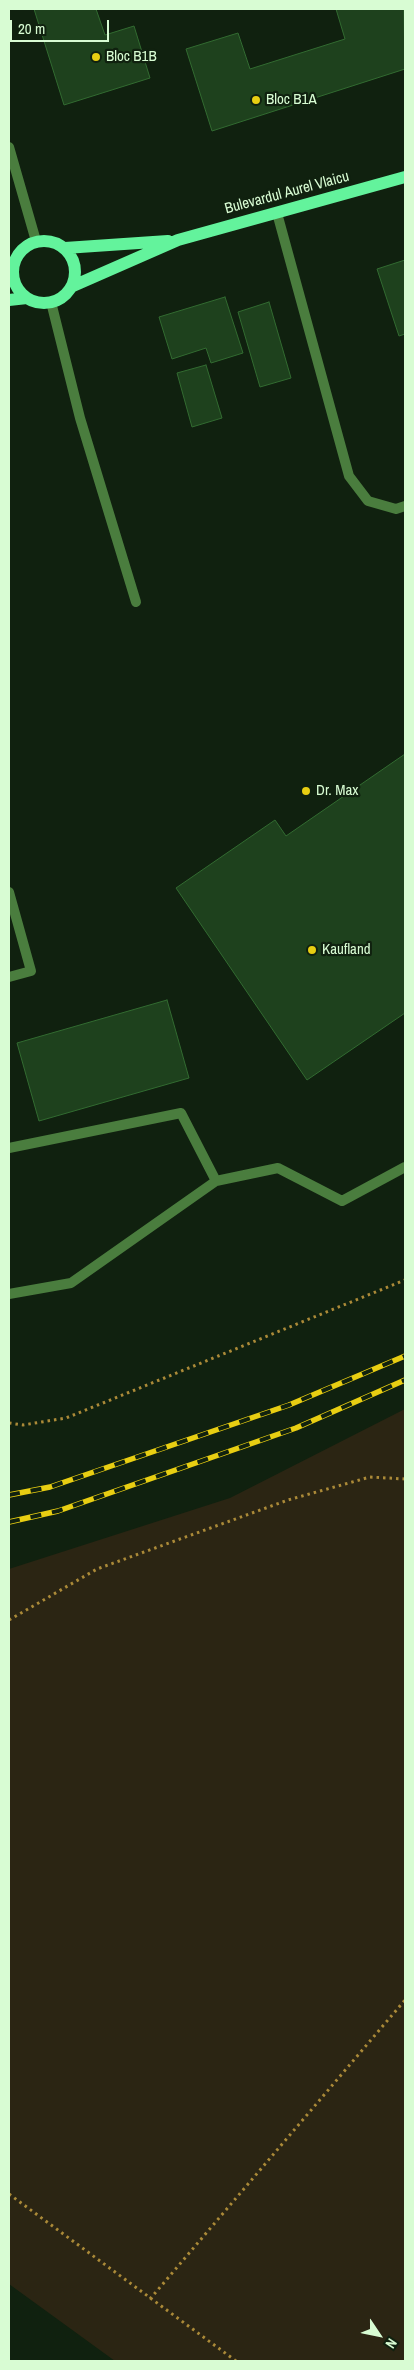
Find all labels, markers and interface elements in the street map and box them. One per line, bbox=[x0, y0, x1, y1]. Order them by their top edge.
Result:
scale bar bbox=[12, 10, 111, 42]
text: 20 m bbox=[18, 18, 45, 39]
place label: Bloc B1B bbox=[106, 48, 157, 66]
marker: Bloc B1B bbox=[90, 51, 102, 63]
place label: Bloc B1A bbox=[266, 91, 317, 109]
marker: Bloc B1A bbox=[250, 94, 262, 106]
street label: Bulevardul Aurel Vlaicu bbox=[223, 168, 351, 218]
place label: Dr. Max bbox=[316, 782, 358, 800]
marker: Dr. Max bbox=[300, 785, 312, 797]
place label: Kaufland bbox=[322, 941, 371, 959]
marker: Kaufland bbox=[306, 944, 318, 956]
north arrow bbox=[354, 2310, 404, 2360]
text: N bbox=[382, 2335, 401, 2352]

